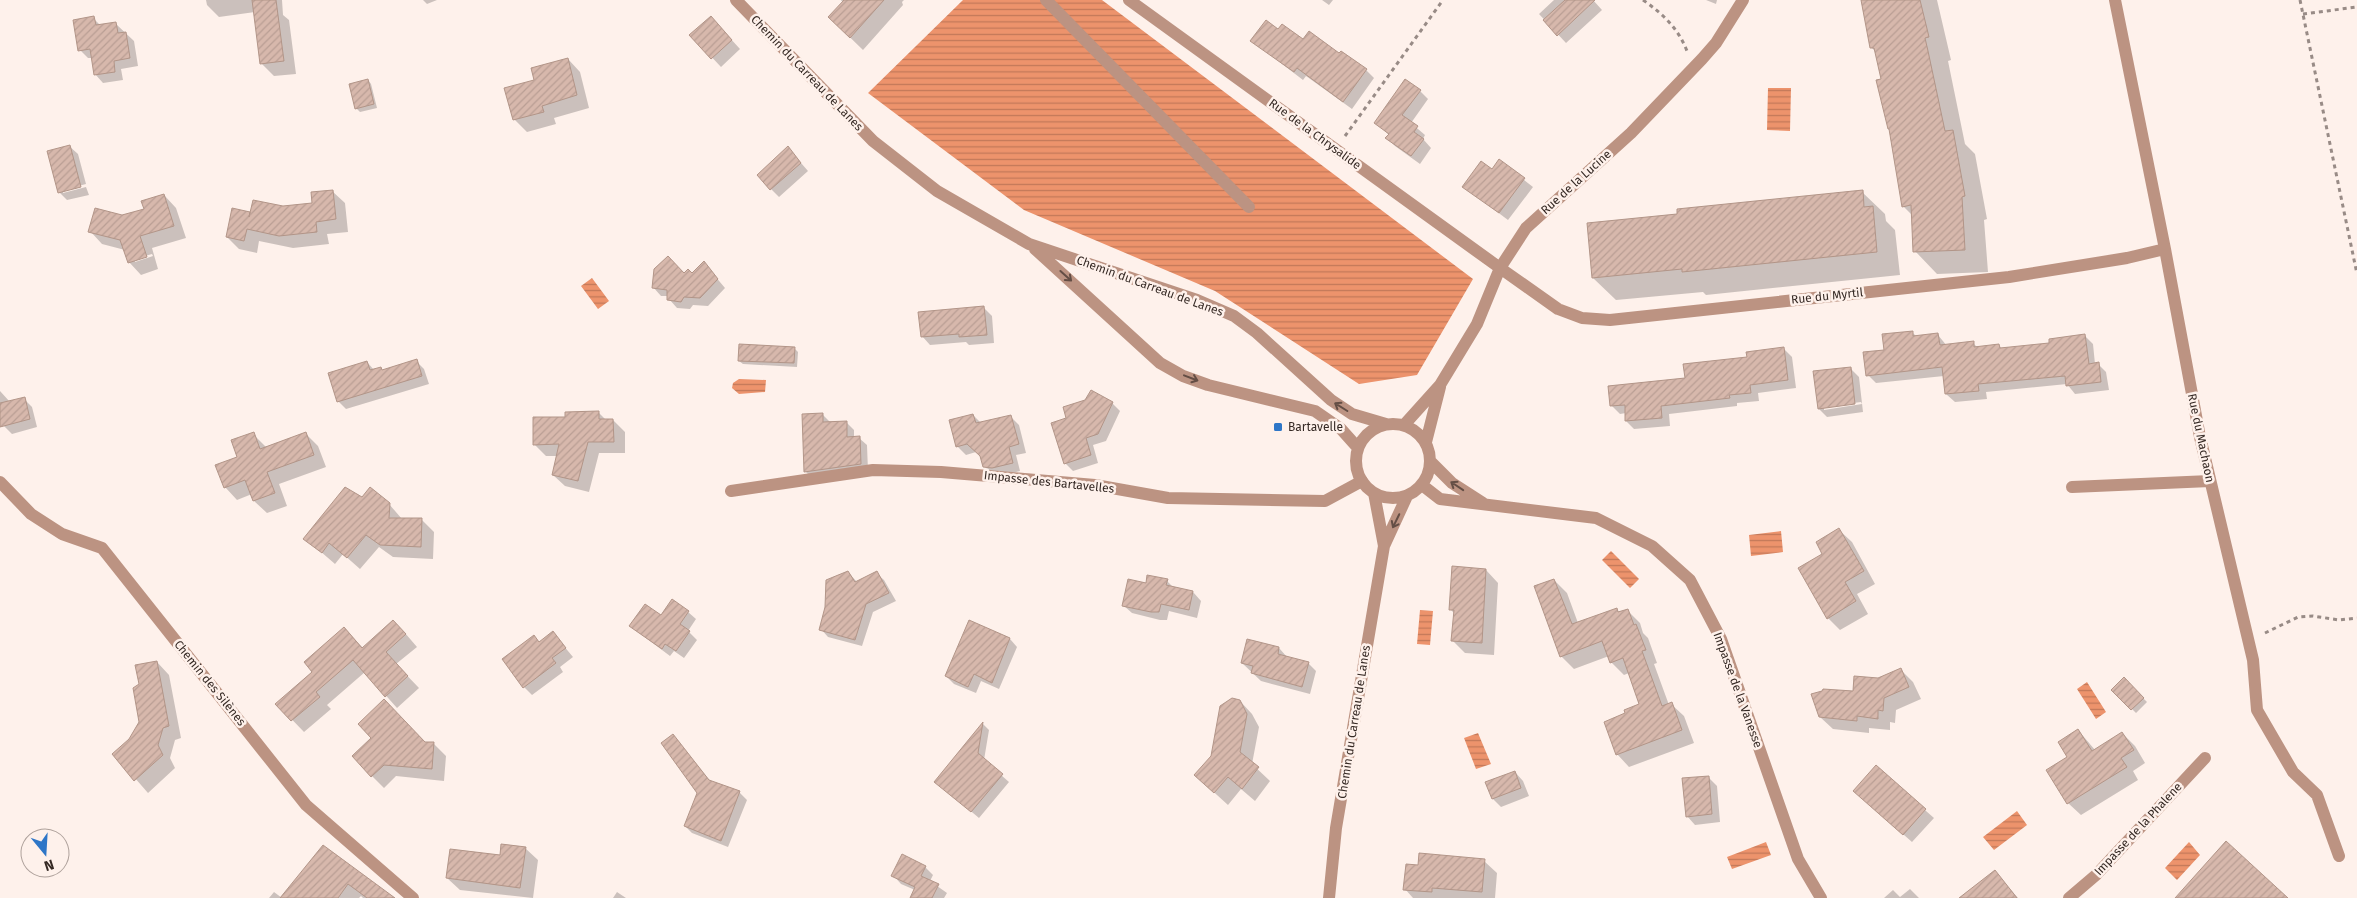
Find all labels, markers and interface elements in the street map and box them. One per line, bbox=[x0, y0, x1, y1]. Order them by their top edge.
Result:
street label: Chemin du Carreau de Lanes bbox=[748, 12, 866, 134]
street label: Rue de la Chrysalide bbox=[1266, 96, 1364, 172]
street label: Rue de la Lucine bbox=[1538, 147, 1614, 217]
street label: Chemin du Carreau de Lanes bbox=[1075, 253, 1226, 319]
one-way arrow bbox=[1059, 270, 1072, 282]
street label: Rue du Myrtil bbox=[1790, 285, 1864, 307]
one-way arrow bbox=[1182, 374, 1198, 383]
street label: Rue du Machaon bbox=[2185, 392, 2217, 484]
one-way arrow bbox=[1334, 401, 1348, 412]
place label: Bartavelle bbox=[1288, 420, 1343, 434]
marker: Bartavelle bbox=[1272, 421, 1284, 433]
street label: Impasse des Bartavelles bbox=[983, 468, 1115, 496]
one-way arrow bbox=[1450, 481, 1464, 491]
one-way arrow bbox=[1391, 513, 1400, 528]
street label: Impasse de la Vanesse bbox=[1711, 630, 1765, 750]
street label: Chemin des Silènes bbox=[171, 638, 249, 729]
street label: Chemin du Carreau de Lanes bbox=[1335, 644, 1373, 800]
street label: Impasse de la Phalene bbox=[2091, 780, 2185, 878]
north arrow bbox=[20, 828, 70, 878]
text: N bbox=[42, 855, 56, 874]

